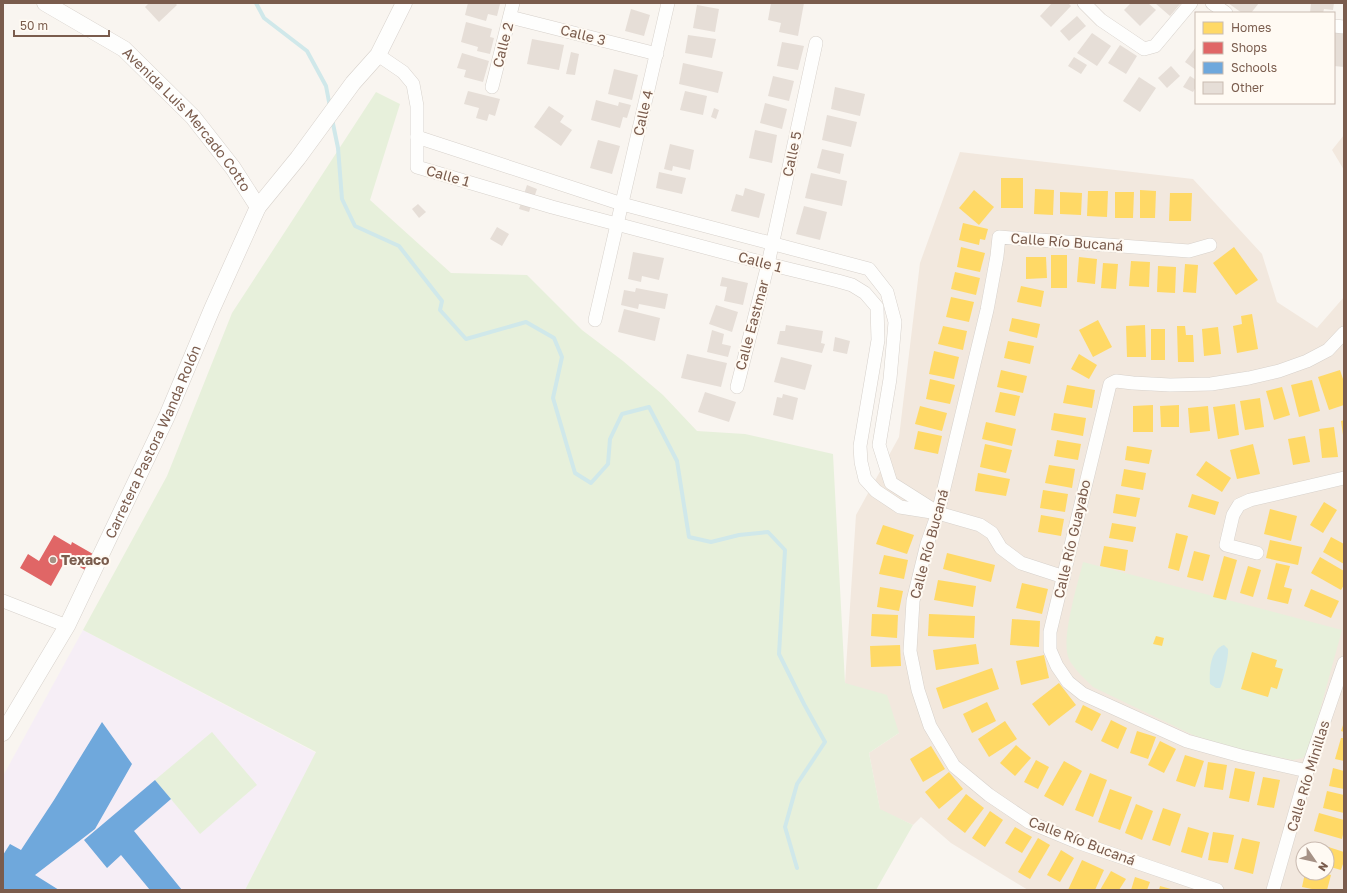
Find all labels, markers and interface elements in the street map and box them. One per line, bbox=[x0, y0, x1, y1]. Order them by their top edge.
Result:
scale bar bbox=[14, 12, 109, 38]
legend bbox=[1195, 12, 1335, 104]
text: 50 m bbox=[20, 18, 48, 33]
text: Homes bbox=[1231, 20, 1271, 35]
street label: Calle 2 bbox=[489, 21, 516, 69]
street label: Calle 3 bbox=[559, 21, 608, 48]
text: Shops bbox=[1231, 40, 1267, 55]
street label: Avenida Luis Mercado Cotto bbox=[119, 44, 255, 194]
text: Schools bbox=[1231, 60, 1277, 75]
text: Other bbox=[1231, 80, 1264, 95]
street label: Calle 4 bbox=[629, 88, 656, 137]
street label: Calle 5 bbox=[778, 130, 805, 178]
street label: Calle 1 bbox=[424, 161, 472, 190]
street label: Calle Río Bucaná bbox=[1010, 229, 1124, 254]
street label: Calle 1 bbox=[736, 248, 784, 276]
street label: Calle Eastmar bbox=[731, 277, 772, 372]
street label: Carretera Pastora Wanda Rolón bbox=[101, 342, 204, 541]
street label: Calle Río Guayabo bbox=[1050, 478, 1093, 600]
street label: Calle Río Bucaná bbox=[906, 487, 951, 601]
place label: Texaco bbox=[61, 551, 110, 568]
marker: Texaco bbox=[48, 555, 58, 565]
street label: Calle Río Minillas bbox=[1283, 718, 1333, 834]
street label: Calle Río Bucaná bbox=[1026, 812, 1138, 869]
north arrow bbox=[1295, 841, 1335, 881]
text: N bbox=[1316, 860, 1331, 874]

